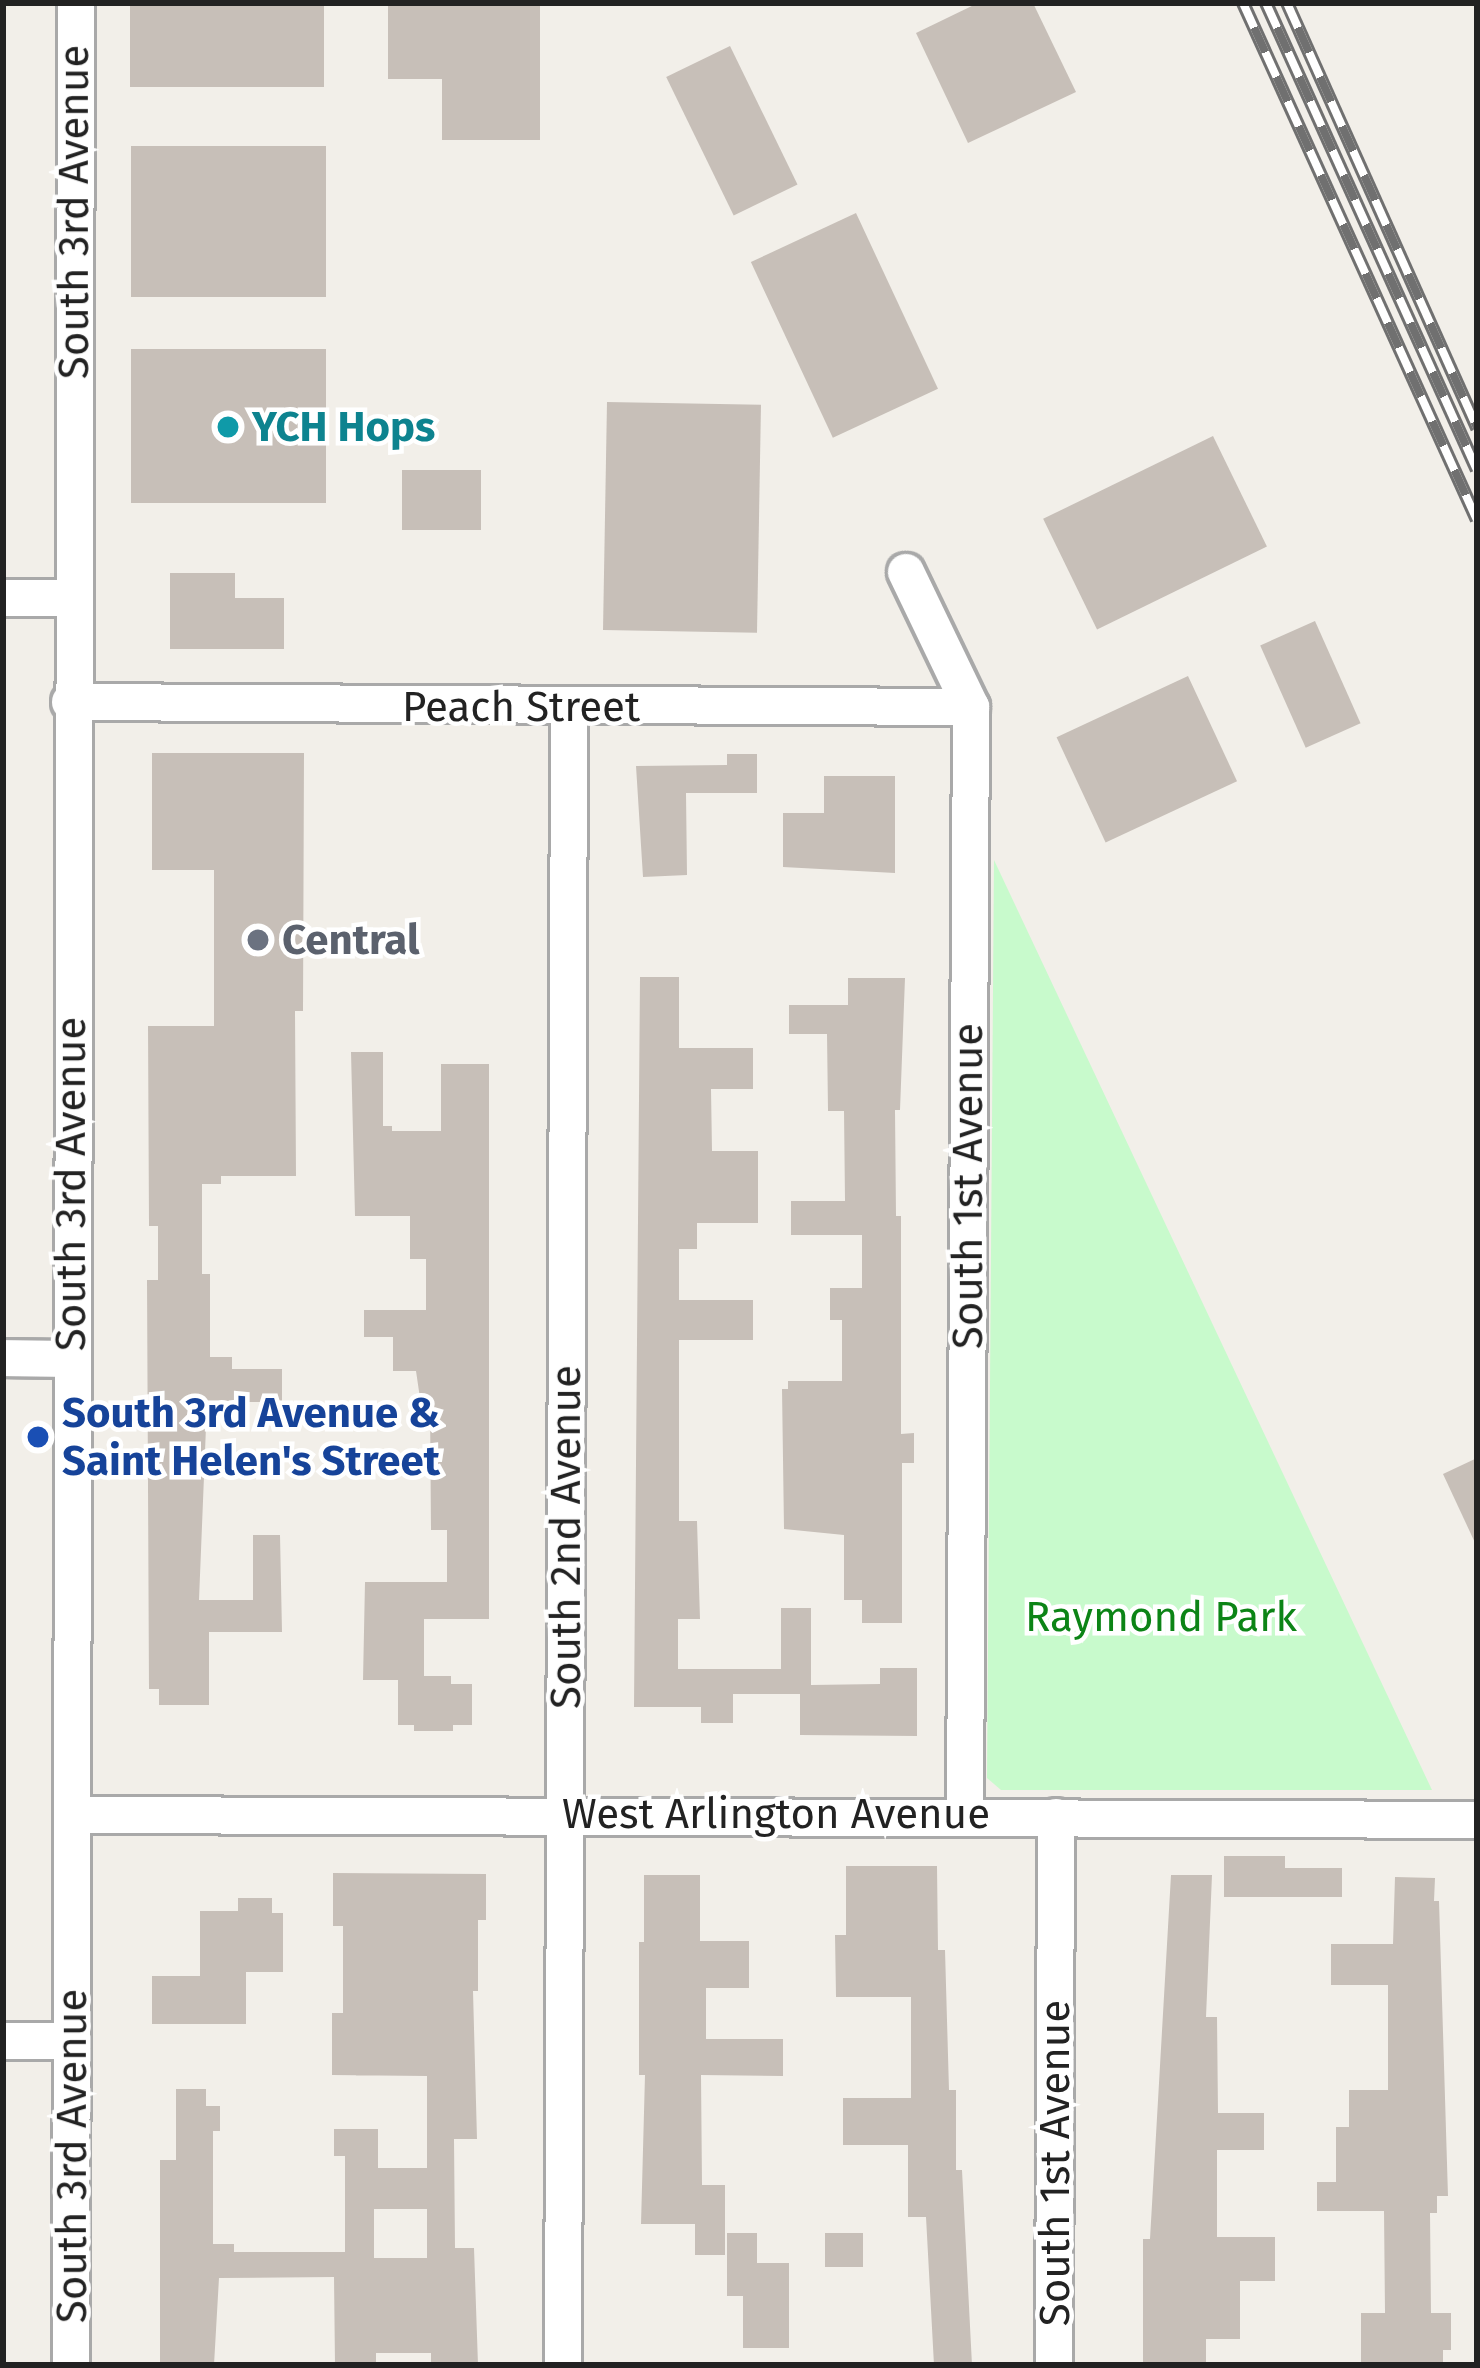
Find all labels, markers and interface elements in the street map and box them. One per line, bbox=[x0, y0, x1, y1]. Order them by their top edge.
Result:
street label: South 3rd Avenue bbox=[49, 45, 99, 379]
place label: YCH Hops bbox=[252, 402, 435, 452]
marker: YCH Hops bbox=[215, 414, 241, 440]
street label: Peach Street bbox=[402, 682, 640, 732]
place label: Central bbox=[282, 915, 419, 965]
marker: Central bbox=[245, 927, 271, 953]
street label: South 3rd Avenue bbox=[46, 1017, 96, 1351]
street label: South 1st Avenue bbox=[943, 1023, 993, 1349]
street label: South 2nd Avenue bbox=[541, 1365, 591, 1709]
place label: South 3rd Avenue & Saint Helen's Street bbox=[62, 1388, 440, 1486]
marker: South 3rd Avenue & Saint Helen's Street bbox=[25, 1424, 51, 1450]
park label: Raymond Park bbox=[1025, 1592, 1297, 1642]
street label: West Arlington Avenue bbox=[562, 1789, 990, 1839]
street label: South 3rd Avenue bbox=[47, 1989, 97, 2323]
street label: South 1st Avenue bbox=[1030, 2000, 1080, 2326]

